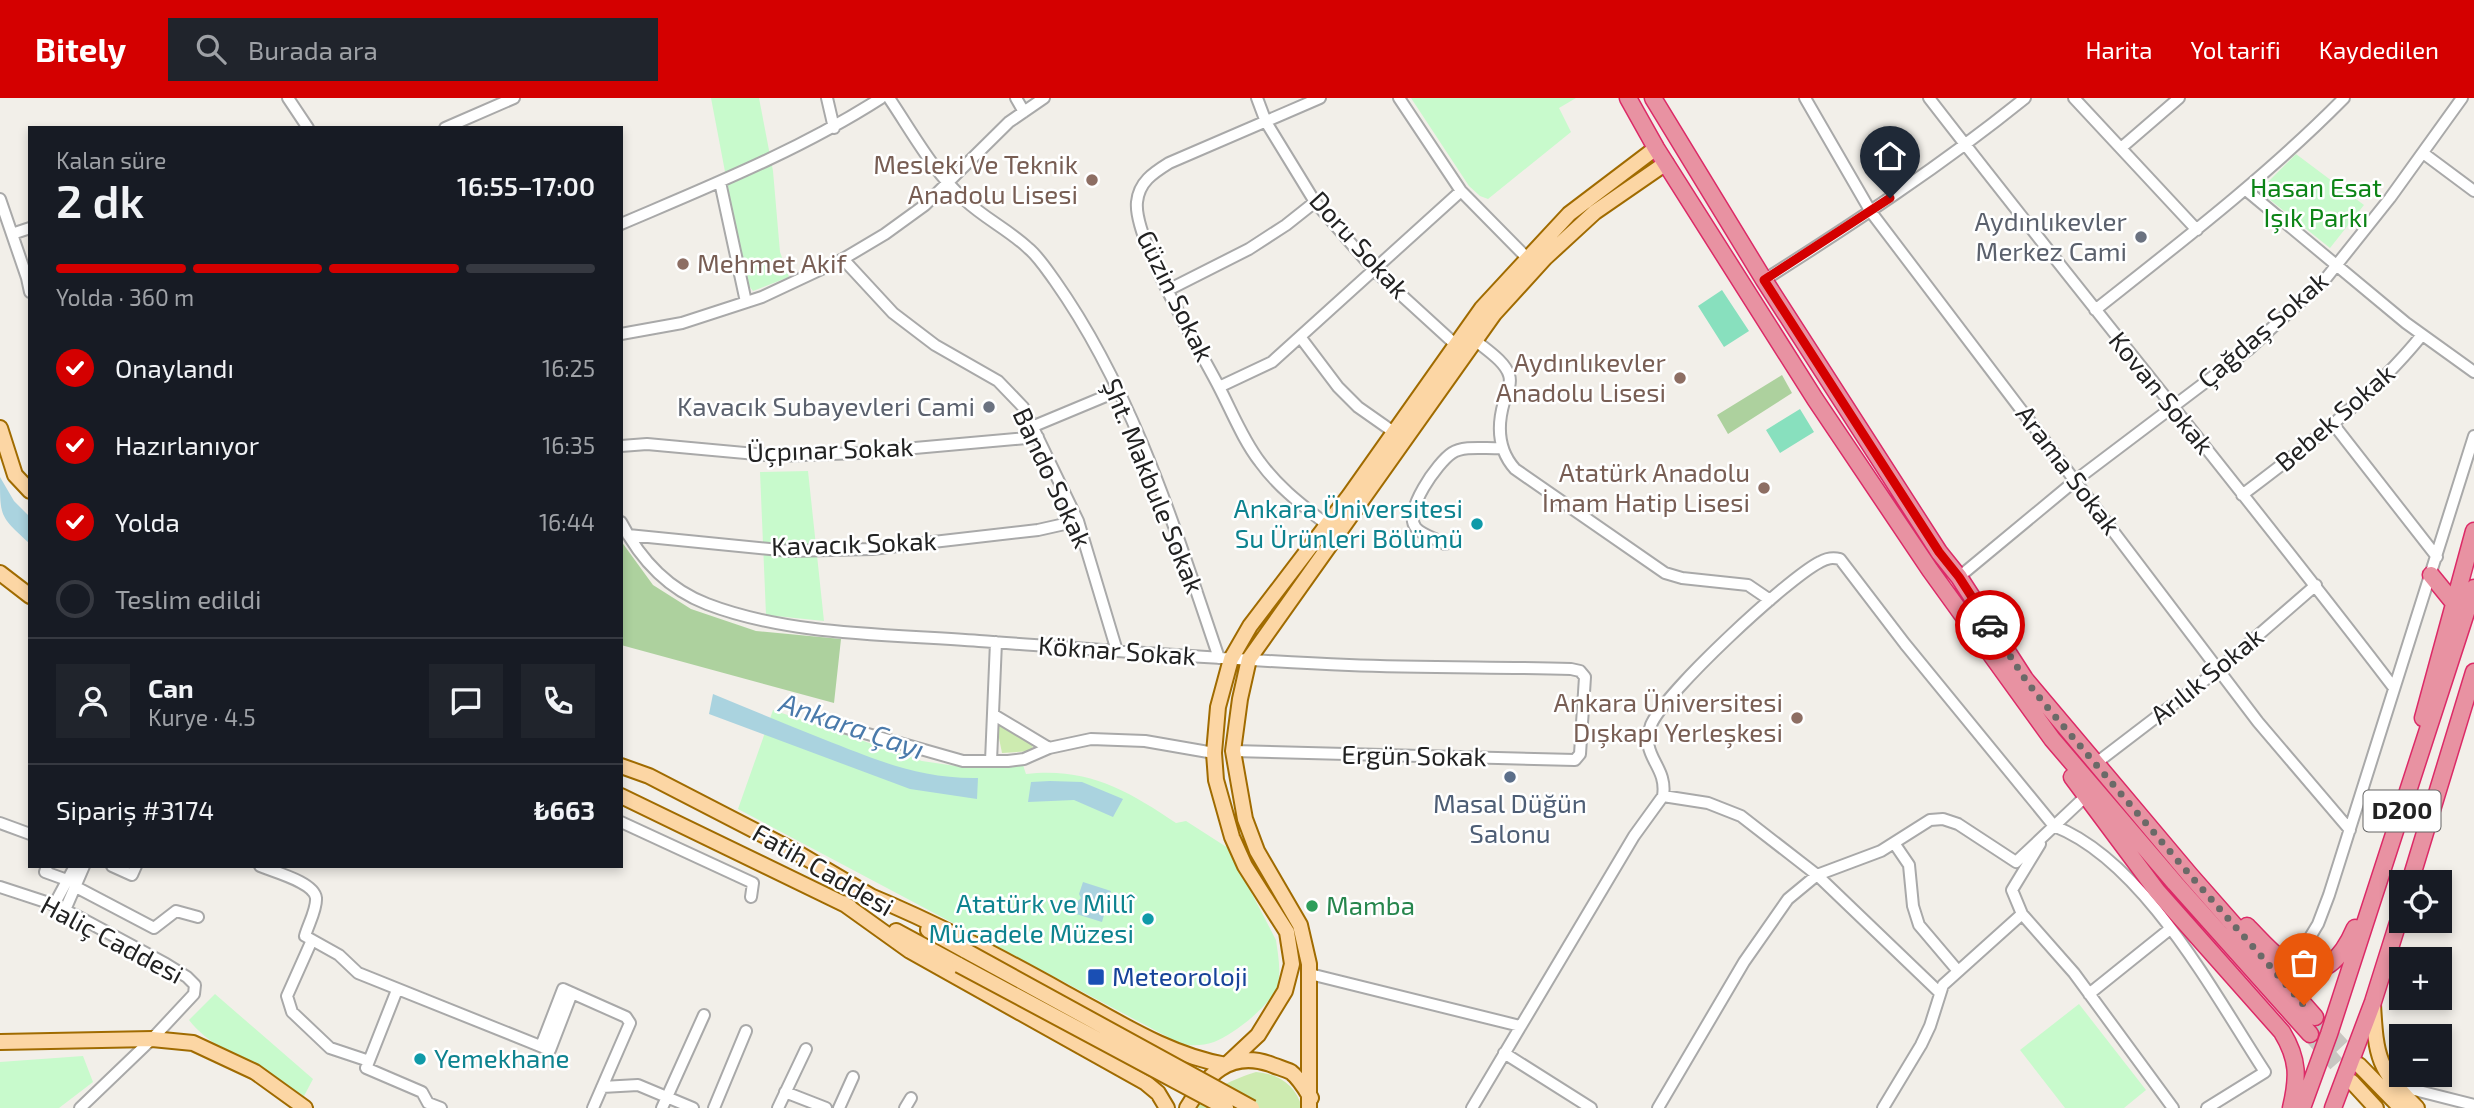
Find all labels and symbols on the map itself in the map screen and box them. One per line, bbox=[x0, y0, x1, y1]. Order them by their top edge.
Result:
pin bbox=[1860, 126, 1920, 198]
place label: Mesleki Ve Teknik Anadolu Lisesi bbox=[873, 148, 1078, 209]
park label: Hasan Esat Işık Parkı bbox=[2250, 171, 2382, 234]
marker: Mesleki Ve Teknik Anadolu Lisesi bbox=[1084, 172, 1100, 188]
street label: Doru Sokak bbox=[1304, 184, 1416, 304]
place label: Aydınlıkevler Merkez Cami bbox=[1974, 205, 2127, 266]
street label: Güzin Sokak bbox=[1131, 225, 1221, 366]
marker: Aydınlıkevler Merkez Cami bbox=[2133, 229, 2149, 245]
place label: Mehmet Akif bbox=[697, 247, 848, 278]
marker: Mehmet Akif bbox=[675, 256, 691, 272]
street label: Çağdaş Sokak bbox=[2191, 264, 2335, 395]
street label: Kovan Sokak bbox=[2103, 325, 2221, 460]
place label: Aydınlıkevler Anadolu Lisesi bbox=[1496, 346, 1666, 407]
street label: Bebek Sokak bbox=[2268, 357, 2400, 477]
marker: Aydınlıkevler Anadolu Lisesi bbox=[1672, 370, 1688, 386]
street label: Şht. Makbule Sokak bbox=[1095, 374, 1212, 598]
place label: Kavacık Subayevleri Cami bbox=[677, 390, 975, 421]
street label: Arama Sokak bbox=[2011, 398, 2128, 540]
marker: Kavacık Subayevleri Cami bbox=[981, 399, 997, 415]
street label: Bando Sokak bbox=[1007, 402, 1099, 552]
street label: Üçpınar Sokak bbox=[746, 430, 914, 469]
place label: Atatürk Anadolu İmam Hatip Lisesi bbox=[1542, 456, 1750, 517]
marker: Atatürk Anadolu İmam Hatip Lisesi bbox=[1756, 480, 1772, 496]
place label: Ankara Üniversitesi Su Ürünleri Bölümü bbox=[1234, 492, 1463, 553]
marker: Ankara Üniversitesi Su Ürünleri Bölümü bbox=[1469, 516, 1485, 532]
street label: Kavacık Sokak bbox=[771, 524, 937, 561]
courier bbox=[1955, 590, 2025, 660]
street label: Arılık Sokak bbox=[2143, 620, 2269, 730]
street label: Köknar Sokak bbox=[1037, 629, 1197, 670]
water label: Ankara Çayı bbox=[774, 684, 929, 767]
place label: Ankara Üniversitesi Dışkapı Yerleşkesi bbox=[1554, 686, 1783, 749]
marker: Ankara Üniversitesi Dışkapı Yerleşkesi bbox=[1789, 710, 1805, 726]
street label: Ergün Sokak bbox=[1341, 738, 1487, 771]
marker: Masal Düğün Salonu bbox=[1502, 769, 1518, 785]
place label: Masal Düğün Salonu bbox=[1433, 787, 1587, 848]
road number: D200 bbox=[2364, 790, 2440, 832]
street label: Fatih Caddesi bbox=[748, 816, 900, 922]
place label: Atatürk ve Millî Mücadele Müzesi bbox=[929, 887, 1136, 948]
street label: Haliç Caddesi bbox=[35, 888, 189, 991]
place label: Mamba bbox=[1326, 889, 1415, 920]
marker: Mamba bbox=[1304, 898, 1320, 914]
marker: Atatürk ve Millî Mücadele Müzesi bbox=[1140, 911, 1156, 927]
pin bbox=[2274, 933, 2334, 1005]
place label: Meteoroloji bbox=[1112, 960, 1248, 991]
marker: Meteoroloji bbox=[1086, 967, 1106, 987]
place label: Yemekhane bbox=[434, 1042, 569, 1073]
marker: Yemekhane bbox=[412, 1051, 428, 1067]

